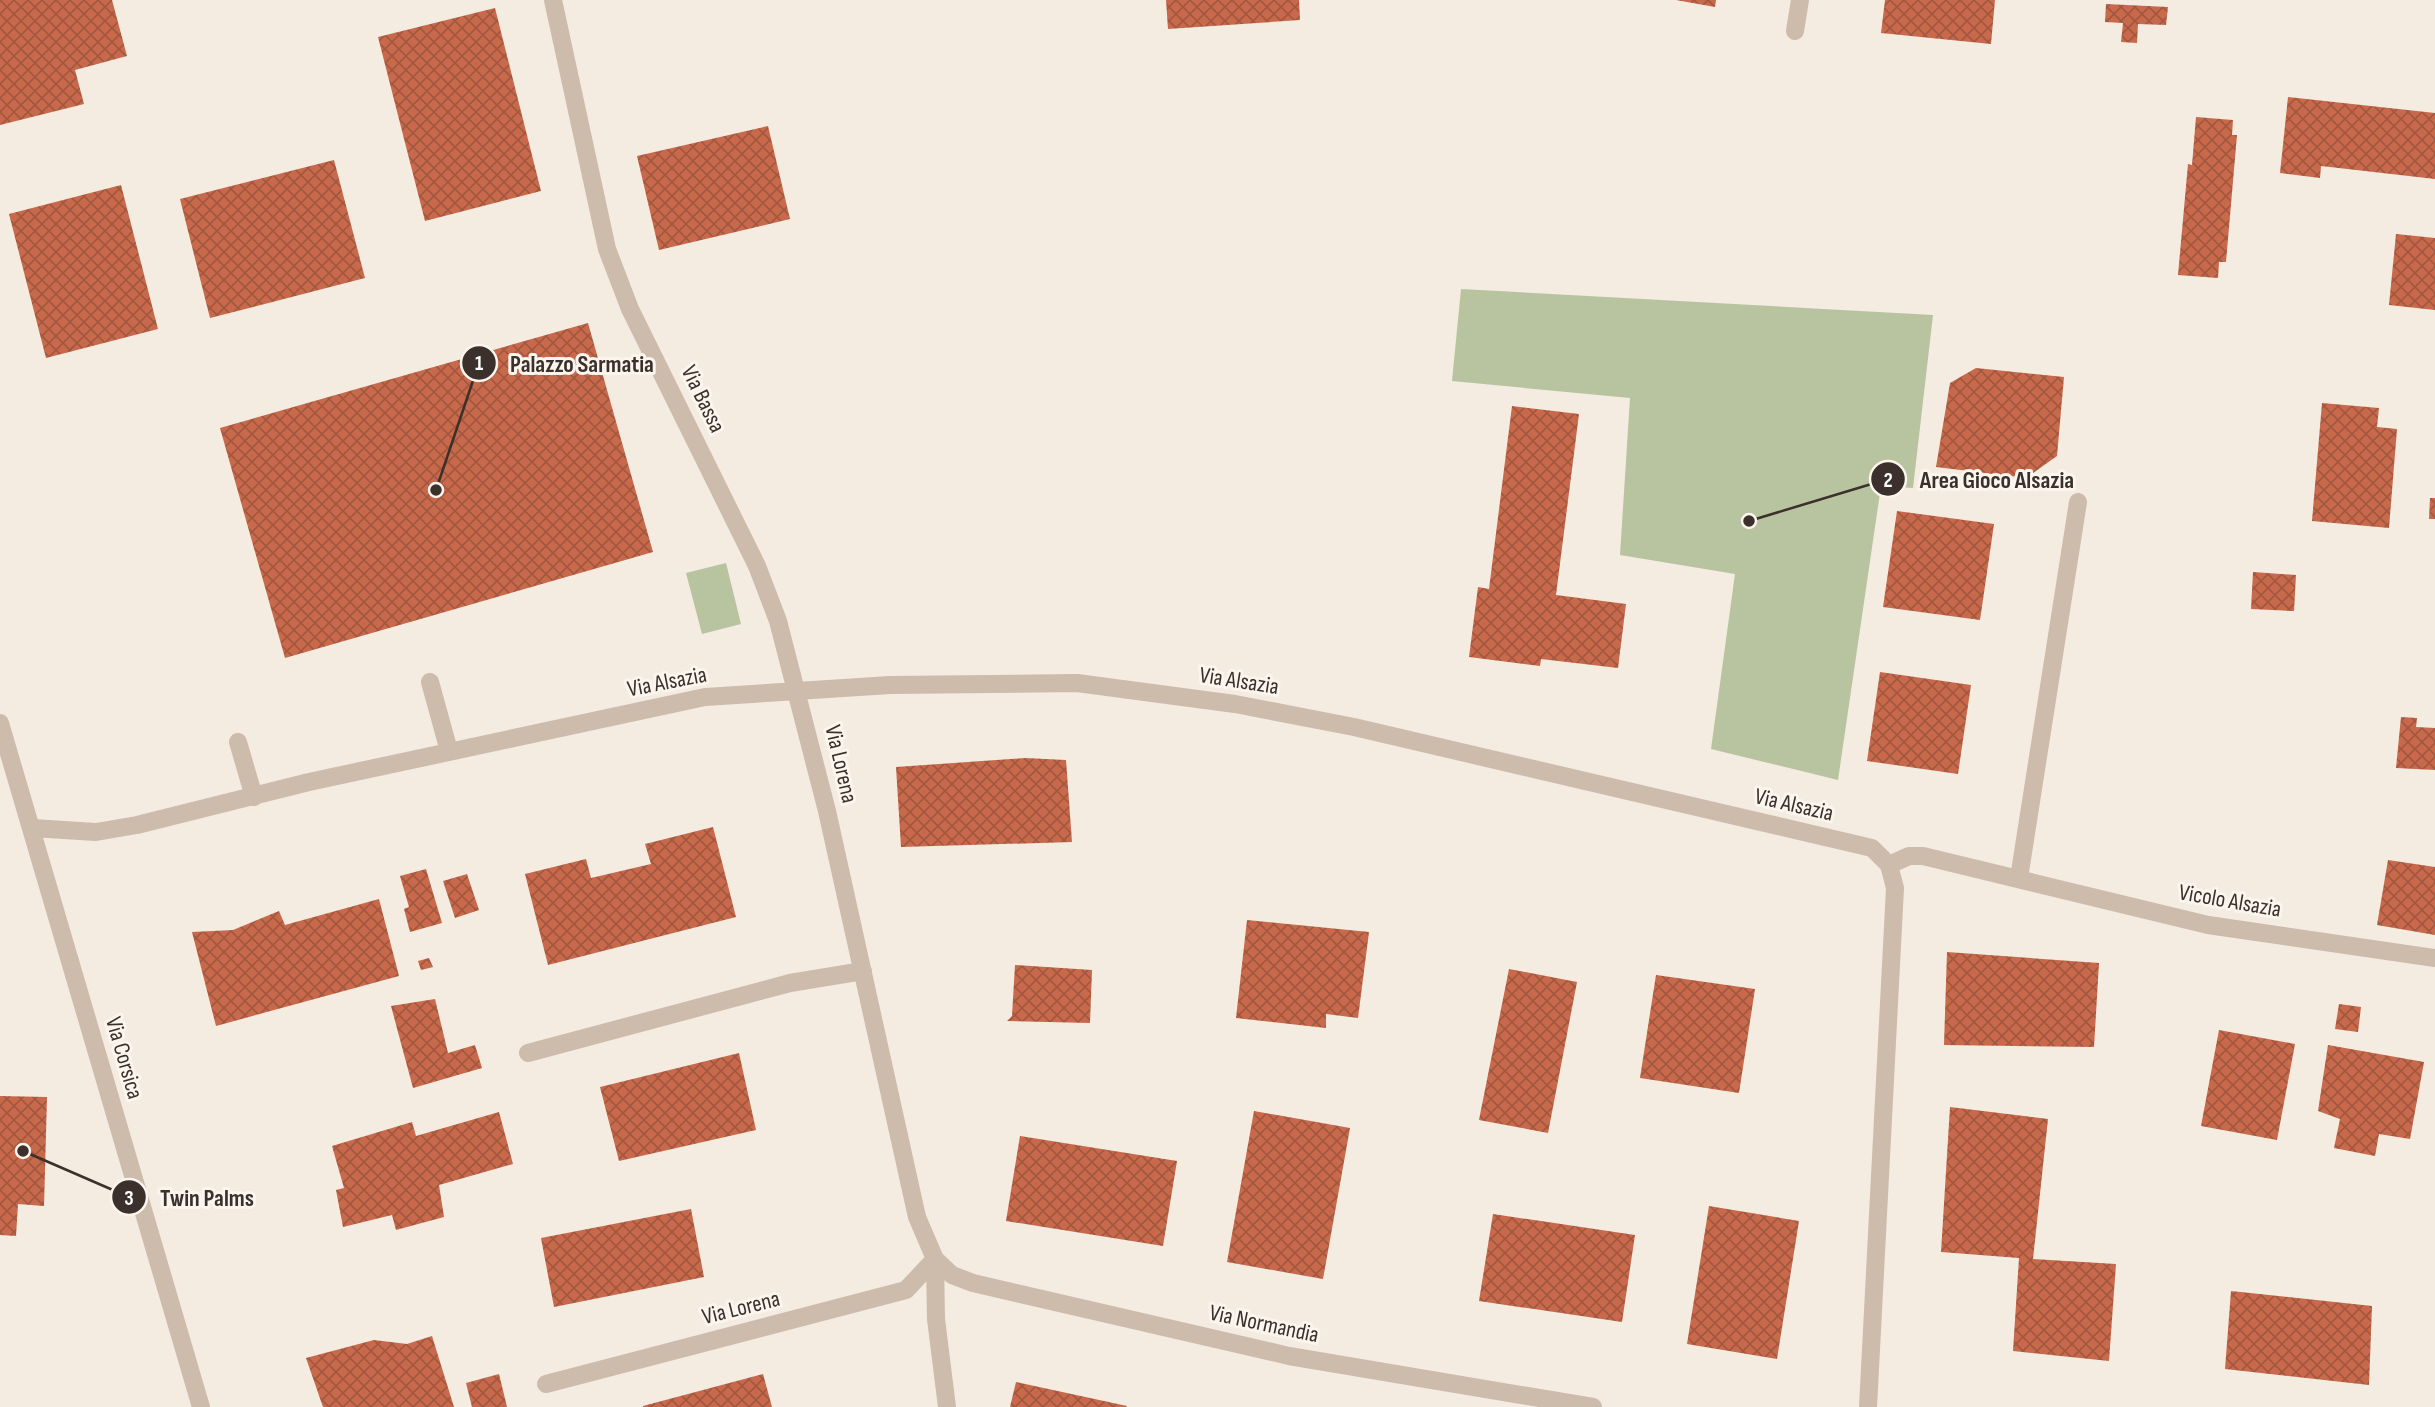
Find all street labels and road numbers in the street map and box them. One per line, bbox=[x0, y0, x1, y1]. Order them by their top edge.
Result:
street label: Via Bassa bbox=[675, 361, 731, 437]
street label: Via Alsazia bbox=[625, 661, 709, 703]
street label: Via Alsazia bbox=[1197, 661, 1281, 701]
street label: Via Lorena bbox=[818, 722, 864, 806]
street label: Via Alsazia bbox=[1752, 782, 1836, 828]
street label: Vicolo Alsazia bbox=[2177, 878, 2283, 924]
street label: Via Corsica bbox=[99, 1014, 149, 1102]
street label: Via Lorena bbox=[699, 1285, 783, 1331]
street label: Via Normandia bbox=[1207, 1299, 1321, 1349]

